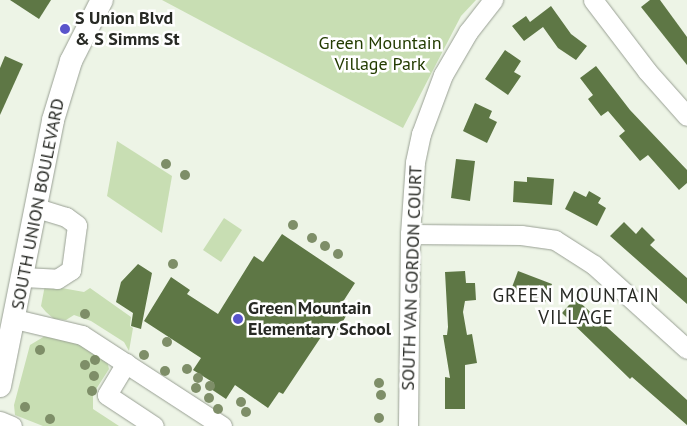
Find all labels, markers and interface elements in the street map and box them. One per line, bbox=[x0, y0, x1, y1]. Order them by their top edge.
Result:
place label: S Union Blvd & S Simms St bbox=[75, 8, 180, 50]
marker: S Union Blvd & S Simms St bbox=[59, 23, 71, 35]
park label: Green Mountain Village Park bbox=[318, 33, 442, 76]
street label: SOUTH UNION BOULEVARD bbox=[7, 97, 69, 311]
street label: SOUTH VAN GORDON COURT bbox=[397, 165, 427, 391]
district label: GREEN MOUNTAIN VILLAGE bbox=[491, 285, 661, 329]
place label: Green Mountain Elementary School bbox=[248, 298, 392, 340]
marker: Green Mountain Elementary School bbox=[232, 313, 244, 325]

